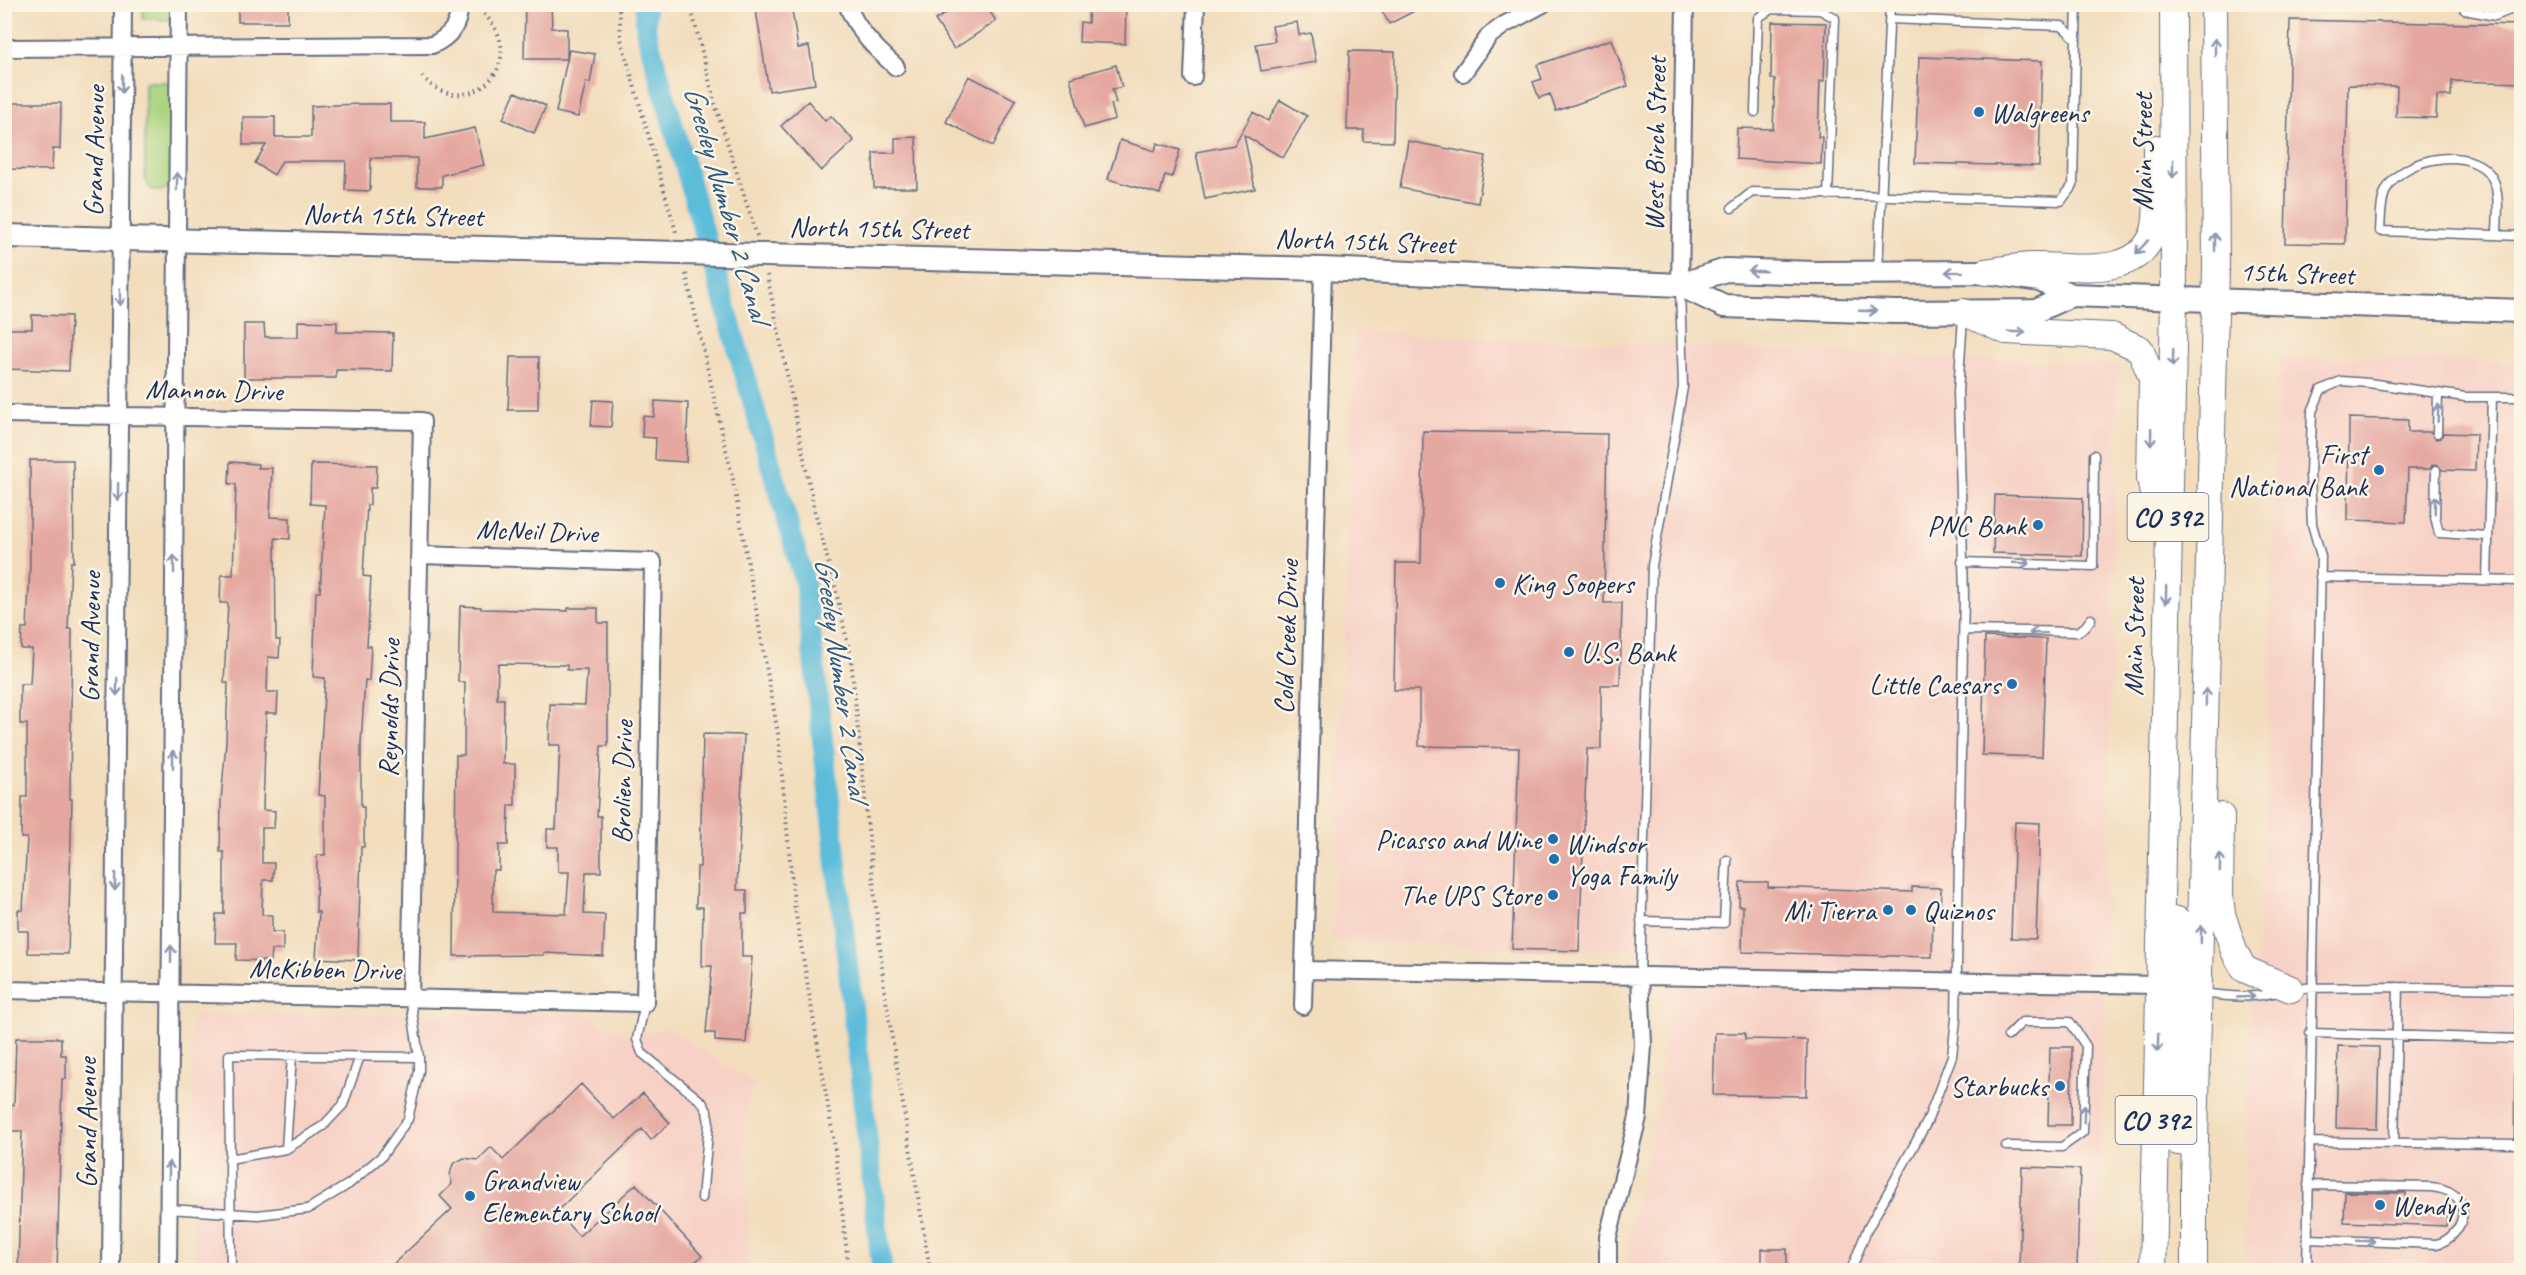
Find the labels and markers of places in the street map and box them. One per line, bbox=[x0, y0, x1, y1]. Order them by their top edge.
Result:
place label: Walgreens bbox=[1991, 95, 2091, 130]
marker: Walgreens bbox=[1972, 105, 1986, 119]
place label: First National Bank bbox=[2229, 437, 2371, 504]
marker: First National Bank bbox=[2372, 463, 2386, 477]
place label: PNC Bank bbox=[1927, 508, 2028, 543]
marker: PNC Bank bbox=[2031, 518, 2045, 532]
place label: King Soopers bbox=[1512, 566, 1636, 601]
marker: King Soopers bbox=[1493, 576, 1507, 590]
place label: U.S. Bank bbox=[1581, 635, 1677, 670]
marker: U.S. Bank bbox=[1562, 645, 1576, 659]
place label: Little Caesars bbox=[1869, 667, 2002, 702]
marker: Little Caesars bbox=[2005, 677, 2019, 691]
place label: Picasso and Wine bbox=[1376, 822, 1543, 857]
place label: Windsor Yoga Family bbox=[1566, 826, 1679, 893]
marker: Picasso and Wine bbox=[1546, 832, 1560, 846]
marker: Windsor Yoga Family bbox=[1547, 852, 1561, 866]
place label: The UPS Store bbox=[1400, 878, 1543, 913]
marker: The UPS Store bbox=[1546, 888, 1560, 902]
place label: Mi Tierra bbox=[1784, 893, 1878, 928]
place label: Quiznos bbox=[1923, 893, 1996, 928]
marker: Mi Tierra bbox=[1881, 903, 1895, 917]
marker: Quiznos bbox=[1904, 903, 1918, 917]
place label: Starbucks bbox=[1950, 1069, 2050, 1104]
marker: Starbucks bbox=[2053, 1079, 2067, 1093]
place label: Grandview Elementary School bbox=[482, 1163, 662, 1230]
place label: Wendy's bbox=[2392, 1188, 2470, 1223]
marker: Grandview Elementary School bbox=[463, 1189, 477, 1203]
marker: Wendy's bbox=[2373, 1198, 2387, 1212]

